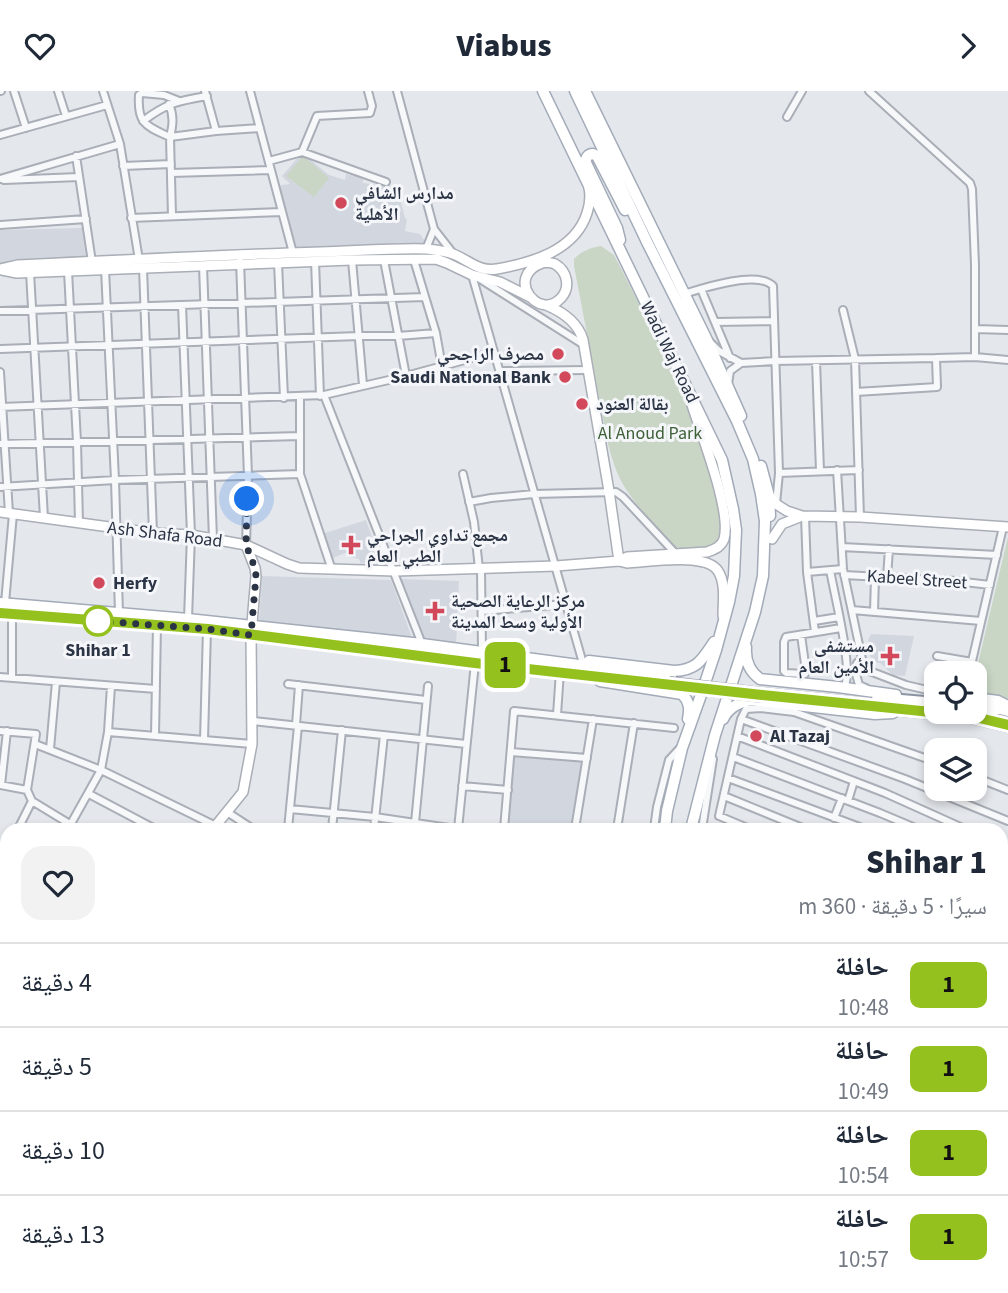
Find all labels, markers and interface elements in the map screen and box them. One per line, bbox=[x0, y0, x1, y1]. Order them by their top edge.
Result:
text: Viabus bbox=[456, 23, 552, 69]
icon: heart bbox=[21, 27, 59, 65]
icon: forward bbox=[949, 27, 987, 65]
place label: مدارس الشافي الأهلية bbox=[355, 181, 454, 227]
marker: مدارس الشافي الأهلية bbox=[333, 195, 349, 211]
street label: Wadi Waj Road bbox=[634, 297, 705, 407]
place label: مصرف الراجحي bbox=[437, 342, 544, 368]
marker: مصرف الراجحي bbox=[550, 346, 566, 362]
place label: Saudi National Bank bbox=[390, 365, 551, 390]
marker: Saudi National Bank bbox=[557, 369, 573, 385]
place label: بقالة العنود bbox=[596, 392, 668, 417]
marker: بقالة العنود bbox=[574, 396, 590, 412]
park label: Al Anoud Park bbox=[598, 421, 702, 446]
your location bbox=[229, 481, 264, 516]
street label: Ash Shafa Road bbox=[106, 515, 224, 554]
place label: مجمع تداوي الجراحي الطبي العام bbox=[367, 523, 508, 570]
marker: مجمع تداوي الجراحي الطبي العام bbox=[341, 535, 361, 555]
street label: Kabeel Street bbox=[866, 564, 968, 595]
place label: Herfy bbox=[113, 571, 158, 596]
marker: Herfy bbox=[91, 575, 107, 591]
place label: مركز الرعاية الصحية الأولية وسط المدينة bbox=[451, 589, 585, 635]
marker: مركز الرعاية الصحية الأولية وسط المدينة bbox=[425, 601, 445, 621]
marker: Shihar 1 bbox=[83, 606, 113, 636]
place label: مستشفى الأمين العام bbox=[798, 634, 874, 680]
place label: Shihar 1 bbox=[65, 638, 131, 663]
line badge: 1 bbox=[482, 642, 528, 688]
marker: مستشفى الأمين العام bbox=[880, 646, 900, 666]
text: 1 bbox=[499, 647, 511, 682]
map controls bbox=[924, 661, 987, 801]
button: locate bbox=[924, 661, 987, 724]
place label: Al Tazaj bbox=[769, 724, 830, 749]
marker: Al Tazaj bbox=[748, 728, 764, 744]
button: layers bbox=[924, 738, 987, 801]
text: Shihar 1 bbox=[866, 839, 987, 886]
button: heart bbox=[21, 846, 95, 920]
text: سيرًا · 5 دقيقة · 360 m bbox=[798, 890, 987, 923]
text: حافلة bbox=[835, 948, 889, 985]
text: 4 دقيقة bbox=[21, 964, 92, 1001]
text: 1 bbox=[942, 967, 955, 1002]
text: 10:48 bbox=[838, 991, 889, 1024]
text: حافلة bbox=[835, 1032, 889, 1069]
text: 5 دقيقة bbox=[21, 1048, 92, 1085]
text: 1 bbox=[942, 1051, 955, 1086]
text: 10:49 bbox=[838, 1075, 889, 1108]
text: حافلة bbox=[835, 1116, 889, 1153]
text: 10 دقيقة bbox=[21, 1132, 105, 1169]
text: 1 bbox=[942, 1135, 955, 1170]
text: 10:54 bbox=[838, 1159, 889, 1192]
text: حافلة bbox=[835, 1200, 889, 1237]
text: 13 دقيقة bbox=[21, 1216, 105, 1253]
text: 1 bbox=[942, 1219, 955, 1254]
text: 10:57 bbox=[838, 1243, 889, 1276]

